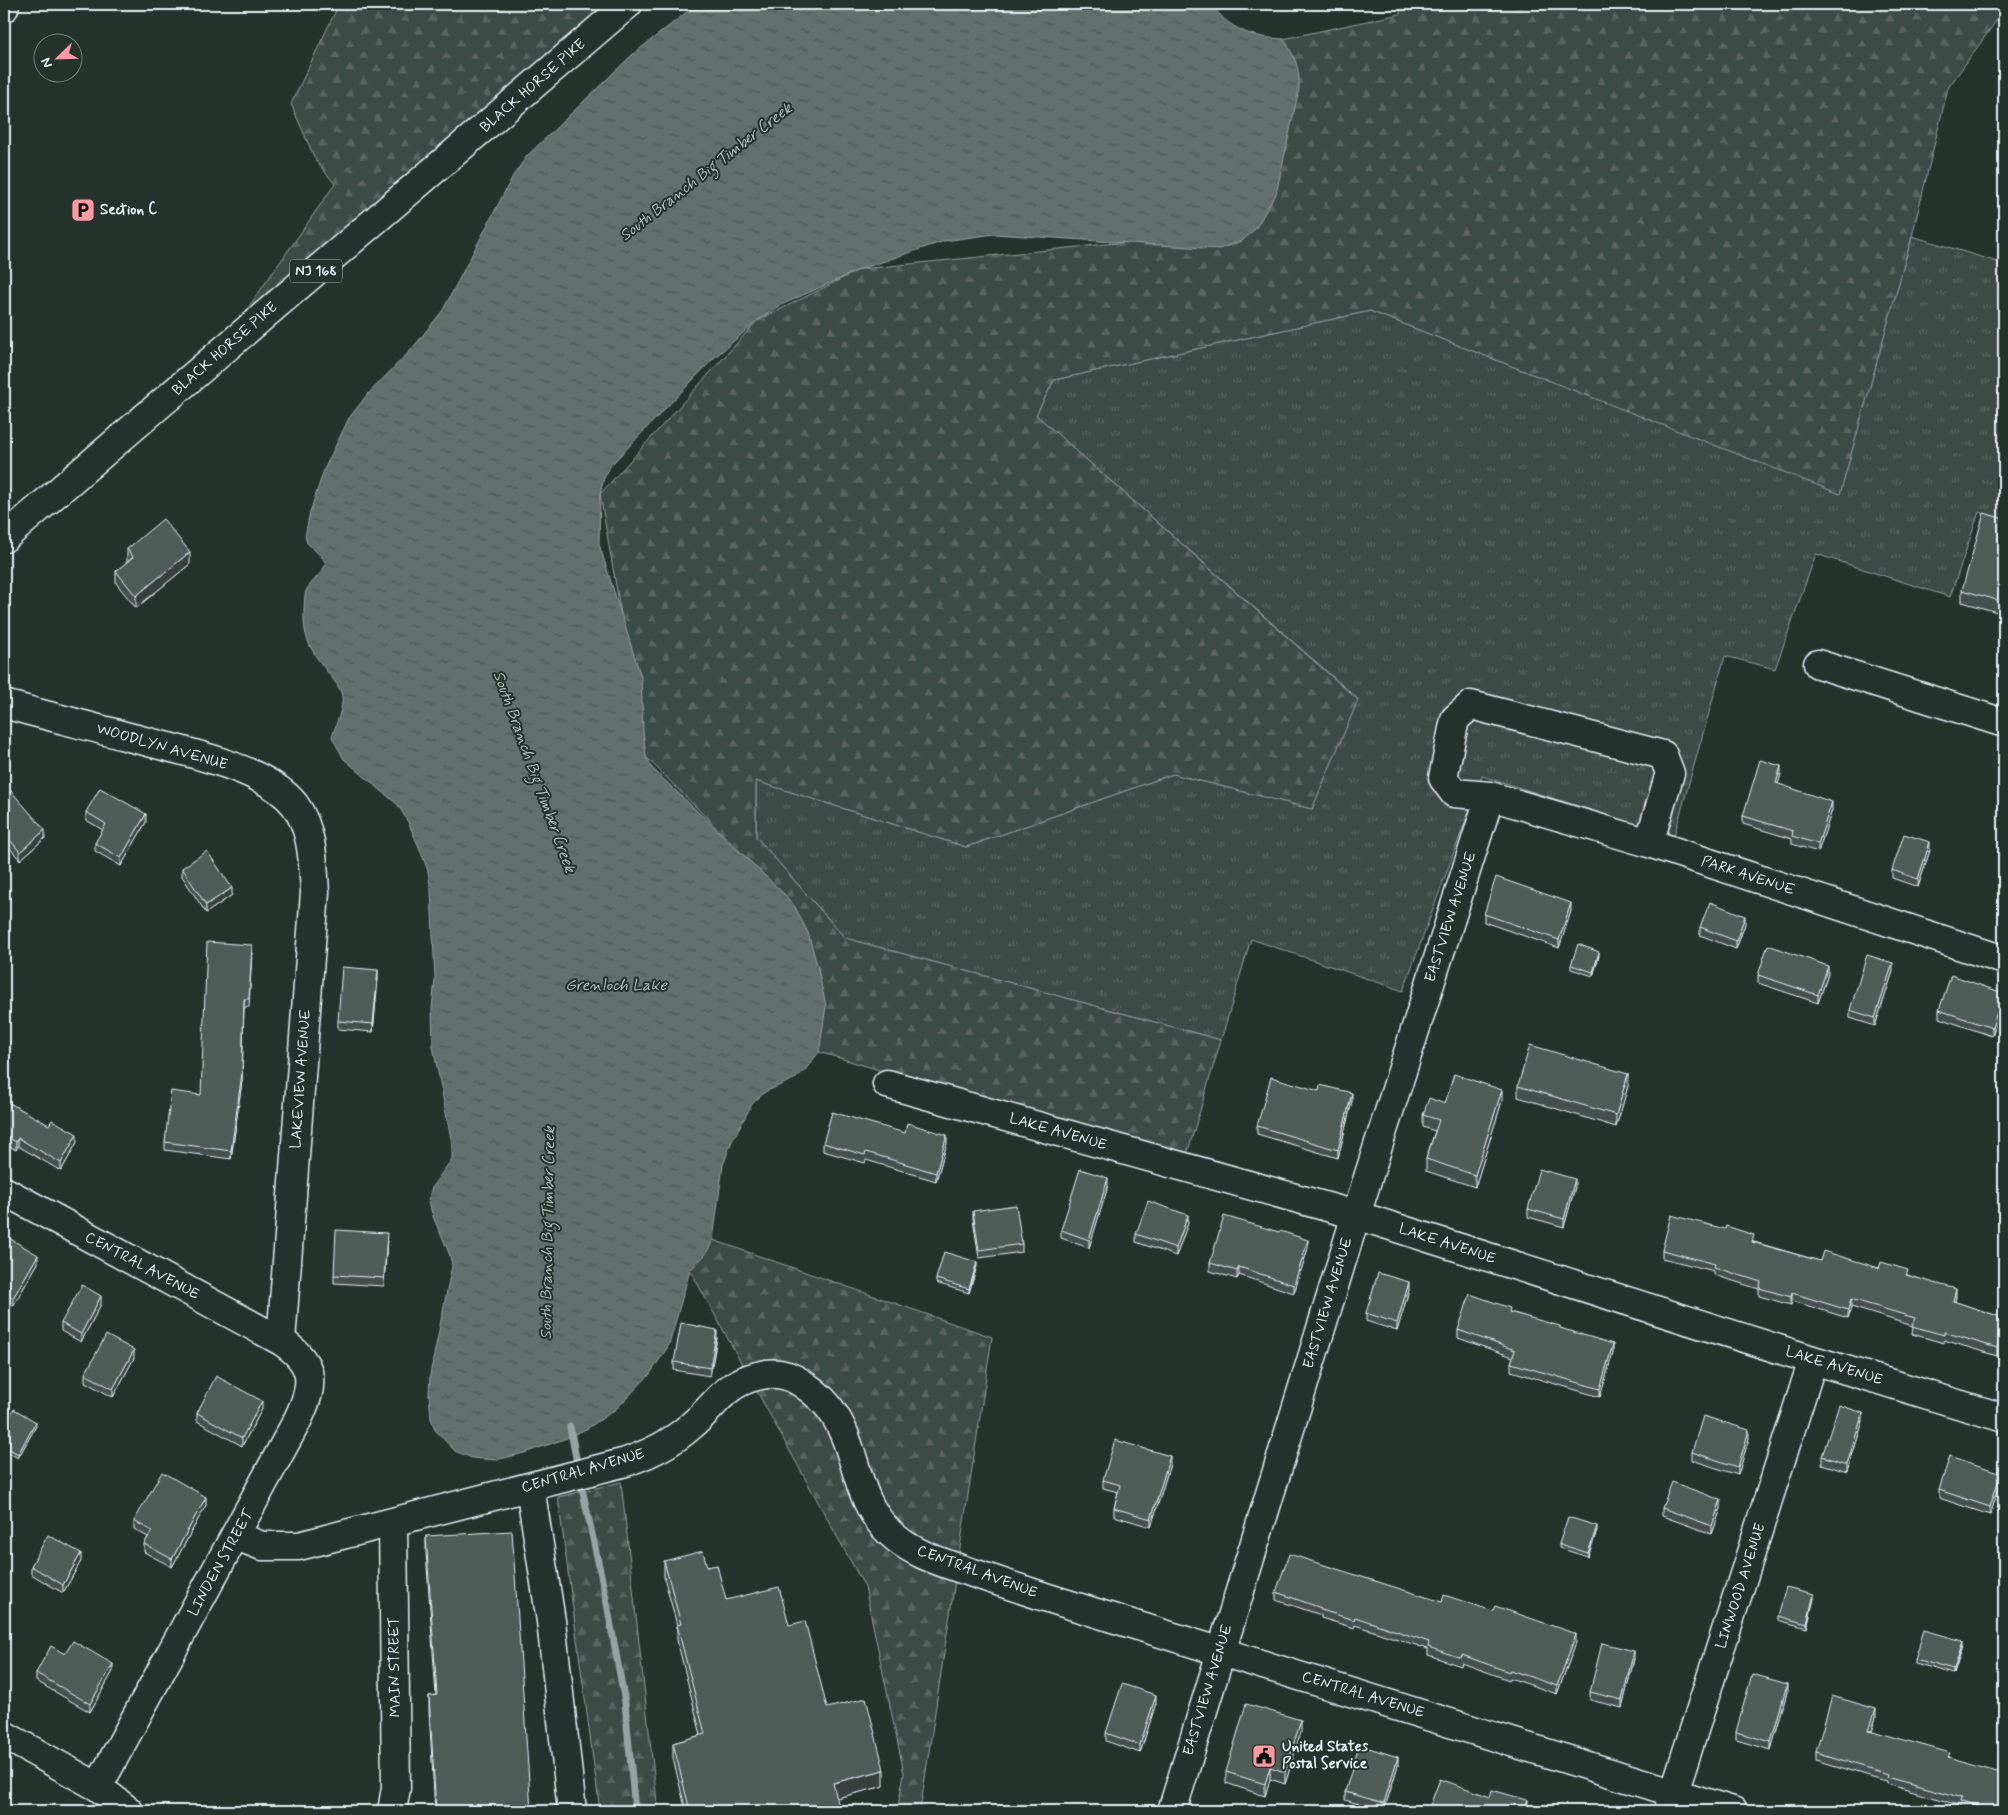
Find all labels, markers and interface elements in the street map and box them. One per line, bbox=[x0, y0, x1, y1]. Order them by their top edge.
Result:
north arrow bbox=[32, 32, 82, 82]
street label: BLACK HORSE PIKE bbox=[476, 34, 590, 137]
text: N bbox=[37, 55, 57, 70]
water label: South Branch Big Timber Creek bbox=[616, 98, 798, 247]
parking icon: Section C bbox=[70, 197, 96, 223]
place label: Section C bbox=[100, 200, 157, 220]
road number: NJ 168 bbox=[290, 260, 342, 282]
street label: BLACK HORSE PIKE bbox=[168, 297, 282, 400]
water label: South Branch Big Timber Creek bbox=[486, 668, 581, 877]
street label: WOODLYN AVENUE bbox=[94, 719, 230, 775]
street label: EASTVIEW AVENUE bbox=[1420, 849, 1482, 985]
street label: PARK AVENUE bbox=[1699, 851, 1798, 901]
water label: Grenloch Lake bbox=[565, 975, 667, 996]
street label: LAKEVIEW AVENUE bbox=[286, 1008, 316, 1149]
street label: LAKE AVENUE bbox=[1007, 1109, 1109, 1156]
water label: South Branch Big Timber Creek bbox=[536, 1125, 562, 1340]
street label: LAKE AVENUE bbox=[1396, 1219, 1498, 1269]
street label: CENTRAL AVENUE bbox=[81, 1227, 203, 1305]
street label: EASTVIEW AVENUE bbox=[1298, 1235, 1358, 1371]
street label: LAKE AVENUE bbox=[1783, 1342, 1885, 1390]
street label: CENTRAL AVENUE bbox=[519, 1444, 647, 1498]
street label: LINDEN STREET bbox=[183, 1505, 259, 1620]
street label: LINWOOD AVENUE bbox=[1711, 1520, 1771, 1651]
street label: CENTRAL AVENUE bbox=[914, 1541, 1040, 1603]
street label: MAIN STREET bbox=[384, 1616, 406, 1718]
street label: EASTVIEW AVENUE bbox=[1178, 1622, 1238, 1758]
street label: CENTRAL AVENUE bbox=[1299, 1667, 1427, 1723]
place label: United States Postal Service bbox=[1282, 1737, 1369, 1774]
public building icon: United States Postal Service bbox=[1251, 1743, 1277, 1769]

